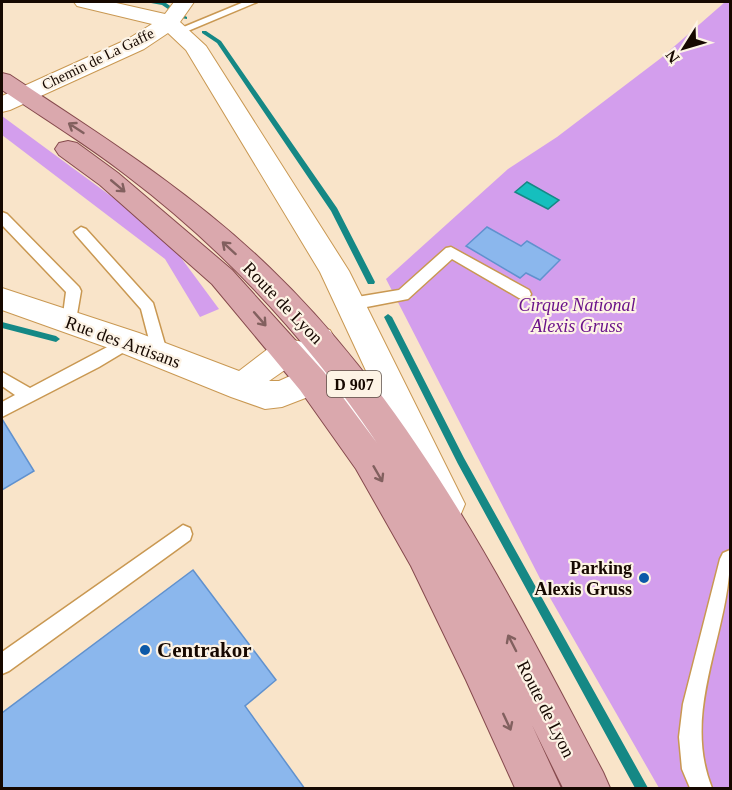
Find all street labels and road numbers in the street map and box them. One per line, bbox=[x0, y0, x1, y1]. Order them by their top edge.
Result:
street label: Chemin de La Gaffe bbox=[39, 25, 157, 93]
street label: Route de Lyon bbox=[239, 258, 327, 348]
street label: Rue des Artisans bbox=[63, 312, 183, 372]
road number: D 907 bbox=[327, 371, 381, 397]
street label: Route de Lyon bbox=[513, 657, 579, 761]

